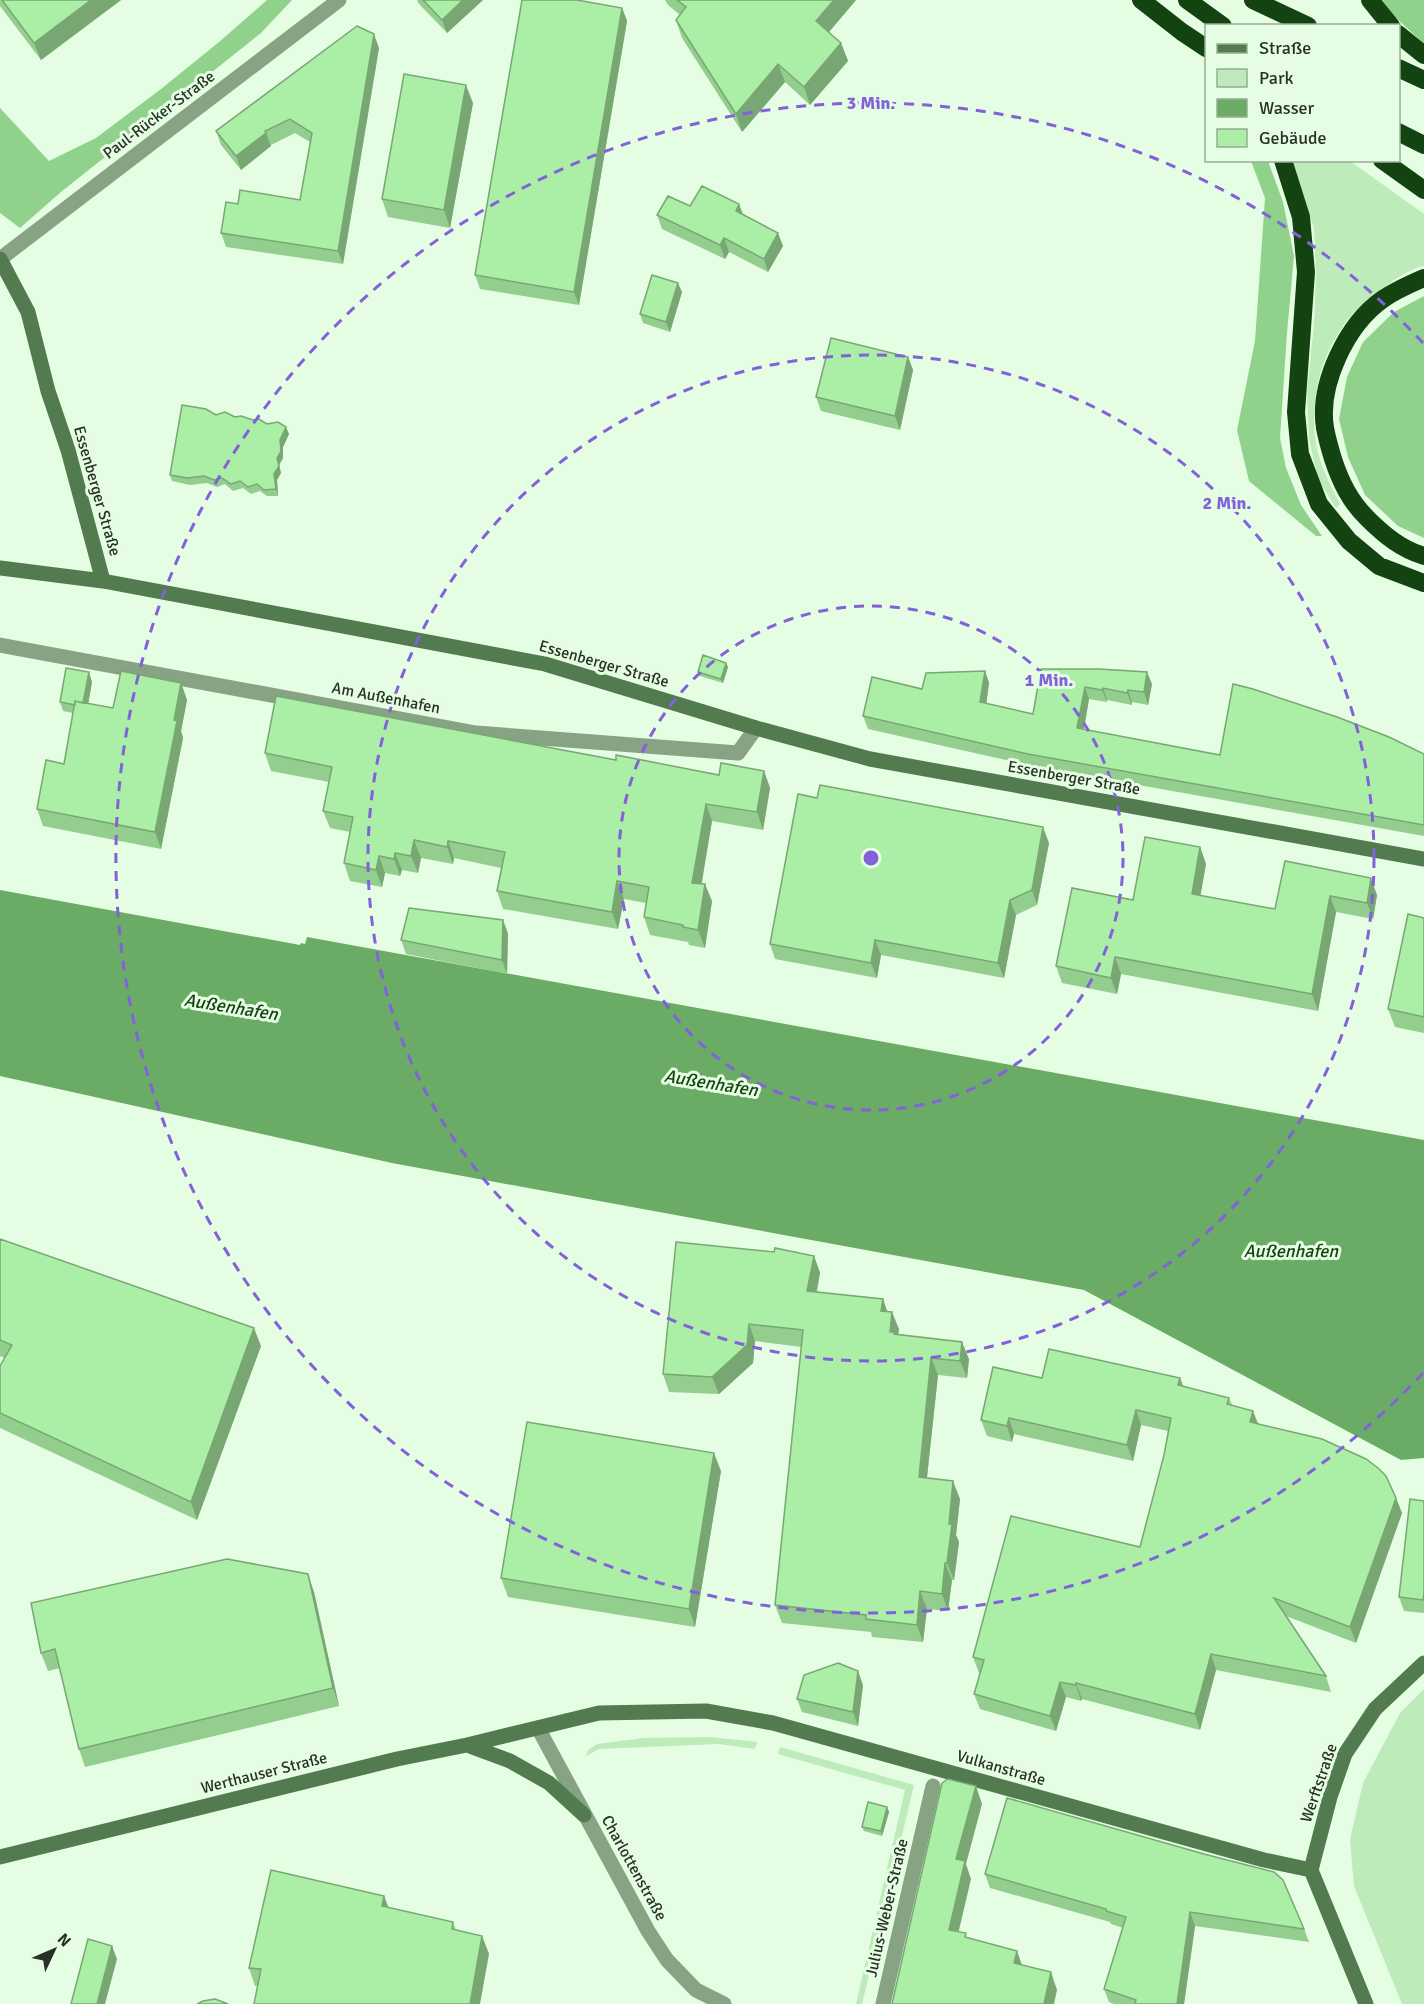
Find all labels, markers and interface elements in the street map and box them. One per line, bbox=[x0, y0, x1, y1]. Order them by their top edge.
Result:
legend bbox=[1205, 24, 1400, 162]
text: Straße bbox=[1259, 37, 1311, 59]
street label: Paul-Rücker-Straße bbox=[99, 66, 219, 164]
text: Park bbox=[1259, 67, 1294, 89]
text: 3 Min. bbox=[846, 92, 896, 114]
text: Wasser bbox=[1259, 97, 1315, 119]
text: Gebäude bbox=[1259, 127, 1327, 149]
street label: Essenberger Straße bbox=[69, 424, 125, 558]
text: 2 Min. bbox=[1202, 492, 1252, 514]
street label: Essenberger Straße bbox=[537, 636, 671, 692]
text: 1 Min. bbox=[1024, 669, 1074, 691]
street label: Am Außenhafen bbox=[330, 678, 442, 718]
street label: Essenberger Straße bbox=[1006, 756, 1142, 800]
centre of rings bbox=[861, 848, 881, 868]
water label: Außenhafen bbox=[183, 989, 280, 1025]
water label: Außenhafen bbox=[663, 1065, 760, 1101]
water label: Außenhafen bbox=[1244, 1240, 1339, 1262]
street label: Werftstraße bbox=[1296, 1741, 1342, 1825]
street label: Vulkanstraße bbox=[954, 1746, 1048, 1790]
street label: Werthauser Straße bbox=[199, 1748, 329, 1798]
street label: Charlottenstraße bbox=[597, 1812, 671, 1924]
street label: Julius-Weber-Straße bbox=[861, 1837, 913, 1979]
north arrow bbox=[24, 1920, 84, 1980]
text: N bbox=[53, 1929, 75, 1951]

